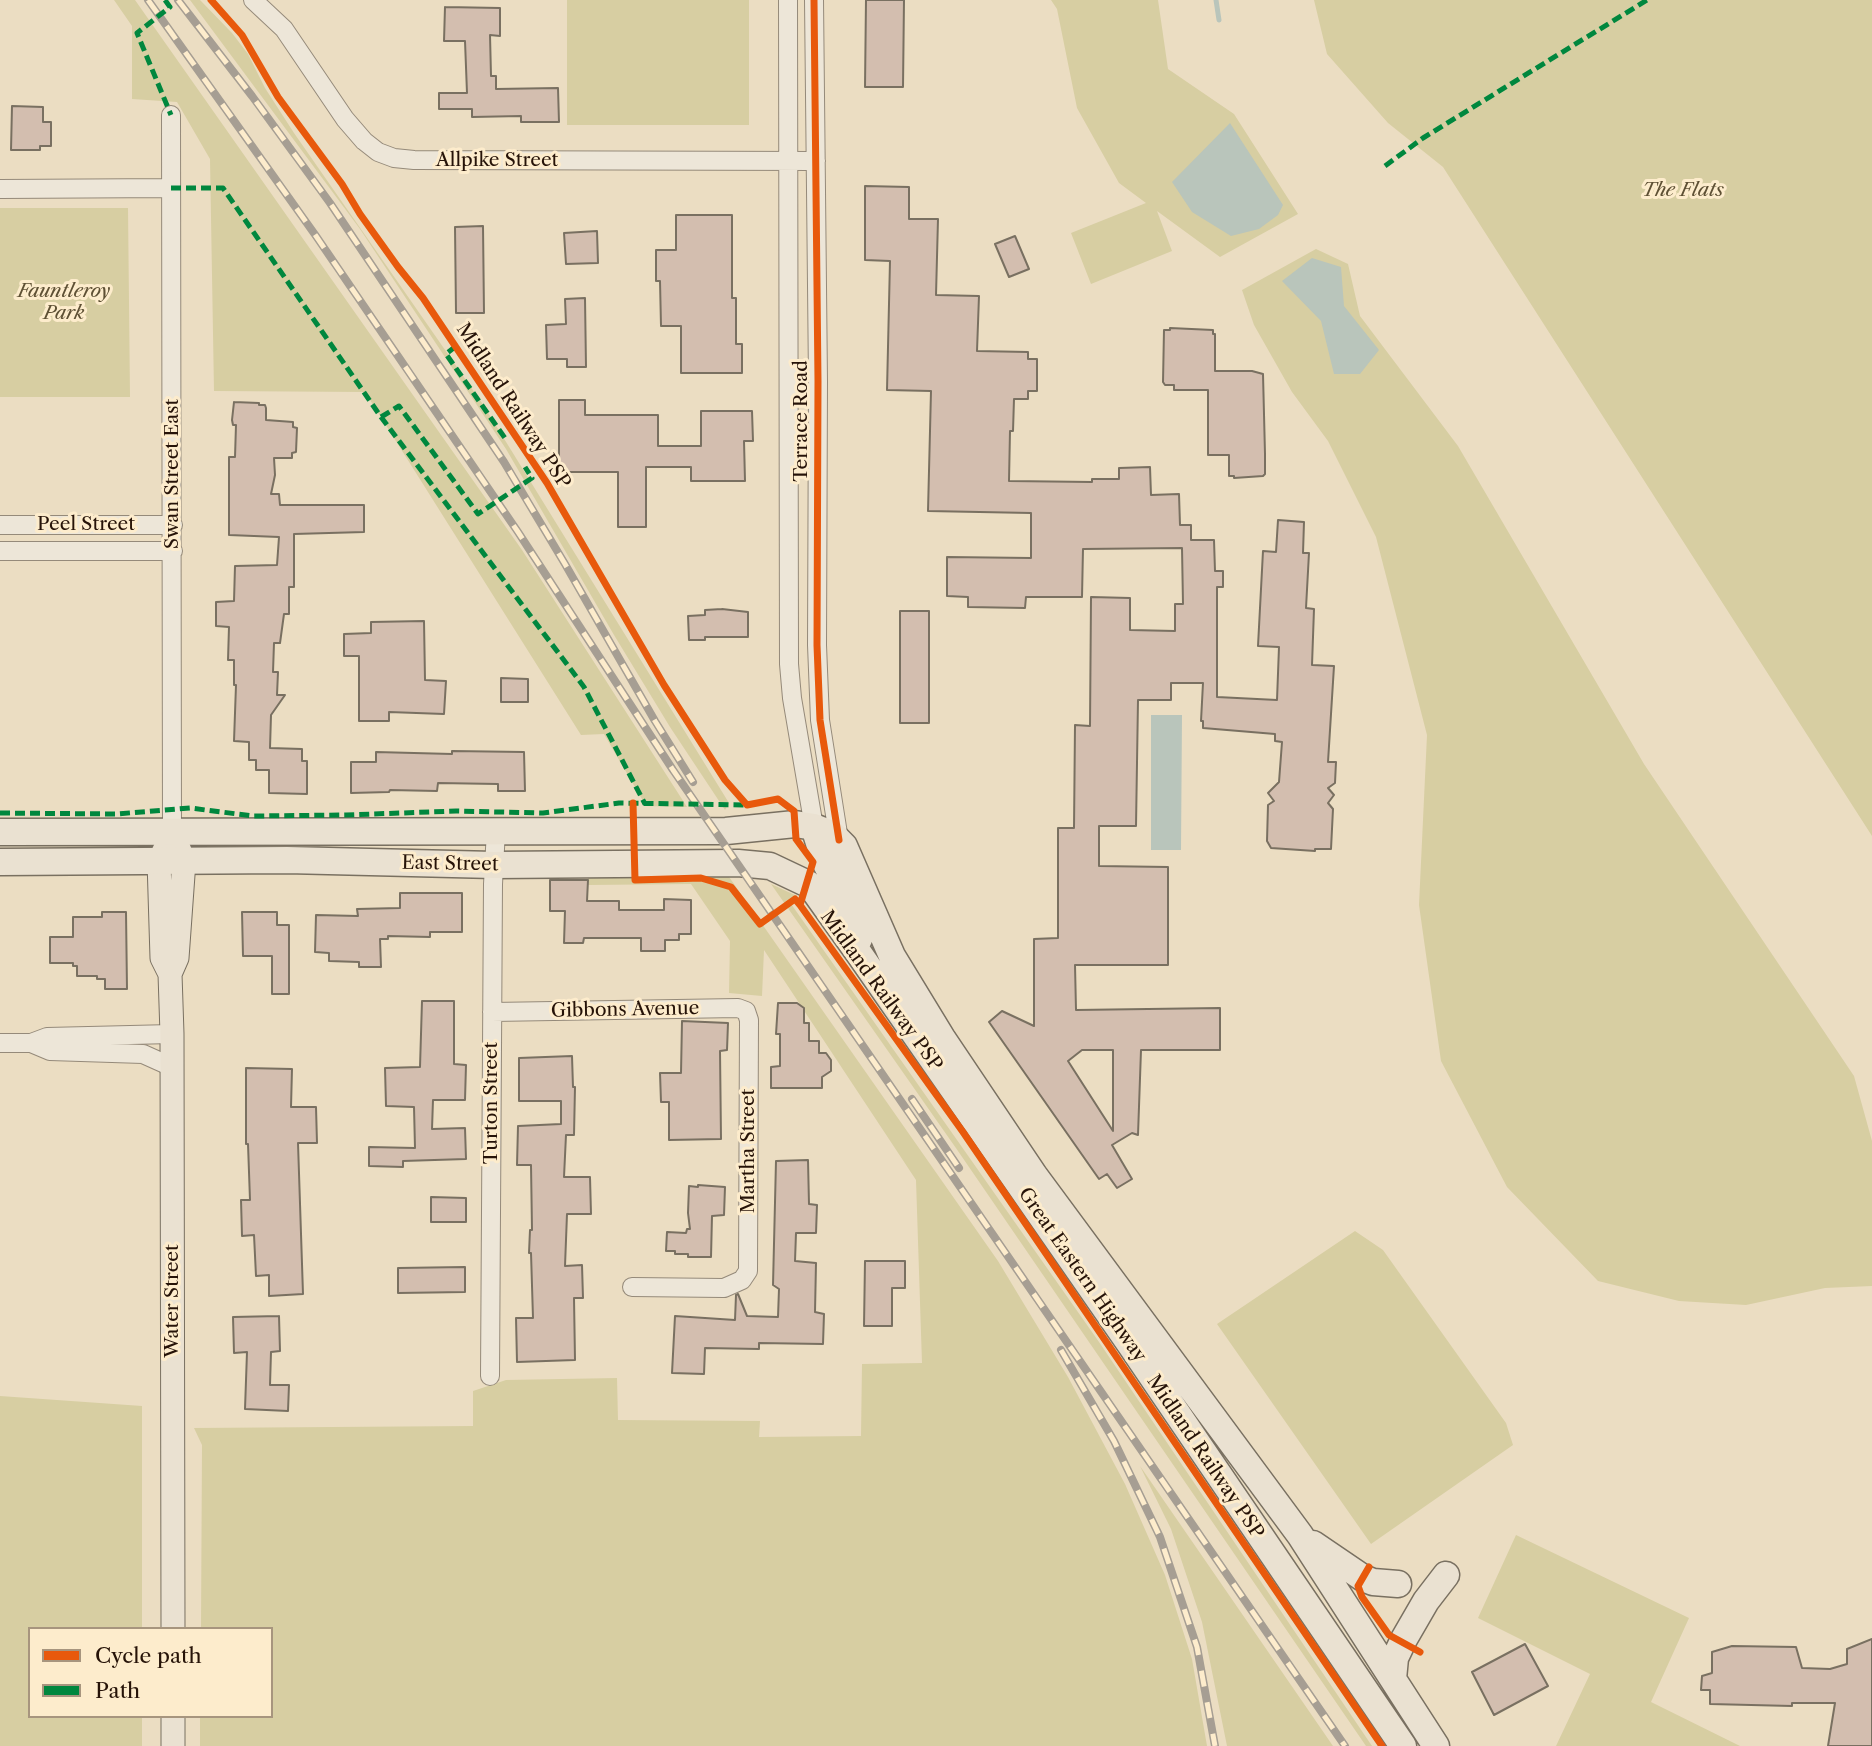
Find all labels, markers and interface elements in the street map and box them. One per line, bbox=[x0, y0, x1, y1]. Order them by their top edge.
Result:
street label: Allpike Street bbox=[436, 150, 558, 172]
park label: The Flats bbox=[1642, 180, 1724, 202]
park label: Fauntleroy Park bbox=[18, 281, 110, 325]
street label: Midland Railway PSP bbox=[451, 319, 575, 493]
street label: Terrace Road bbox=[791, 360, 813, 482]
street label: Swan Street East bbox=[162, 399, 184, 549]
street label: Peel Street bbox=[37, 514, 135, 536]
street label: East Street bbox=[401, 852, 499, 876]
street label: Midland Railway PSP bbox=[815, 906, 947, 1076]
street label: Gibbons Avenue bbox=[551, 997, 699, 1023]
street label: Turton Street bbox=[481, 1042, 503, 1164]
street label: Martha Street bbox=[738, 1089, 760, 1213]
street label: Great Eastern Highway bbox=[1013, 1183, 1151, 1367]
street label: Water Street bbox=[162, 1244, 184, 1358]
street label: Midland Railway PSP bbox=[1142, 1371, 1268, 1543]
legend bbox=[28, 1627, 273, 1718]
text: Cycle path bbox=[95, 1643, 202, 1668]
text: Path bbox=[95, 1678, 140, 1703]

